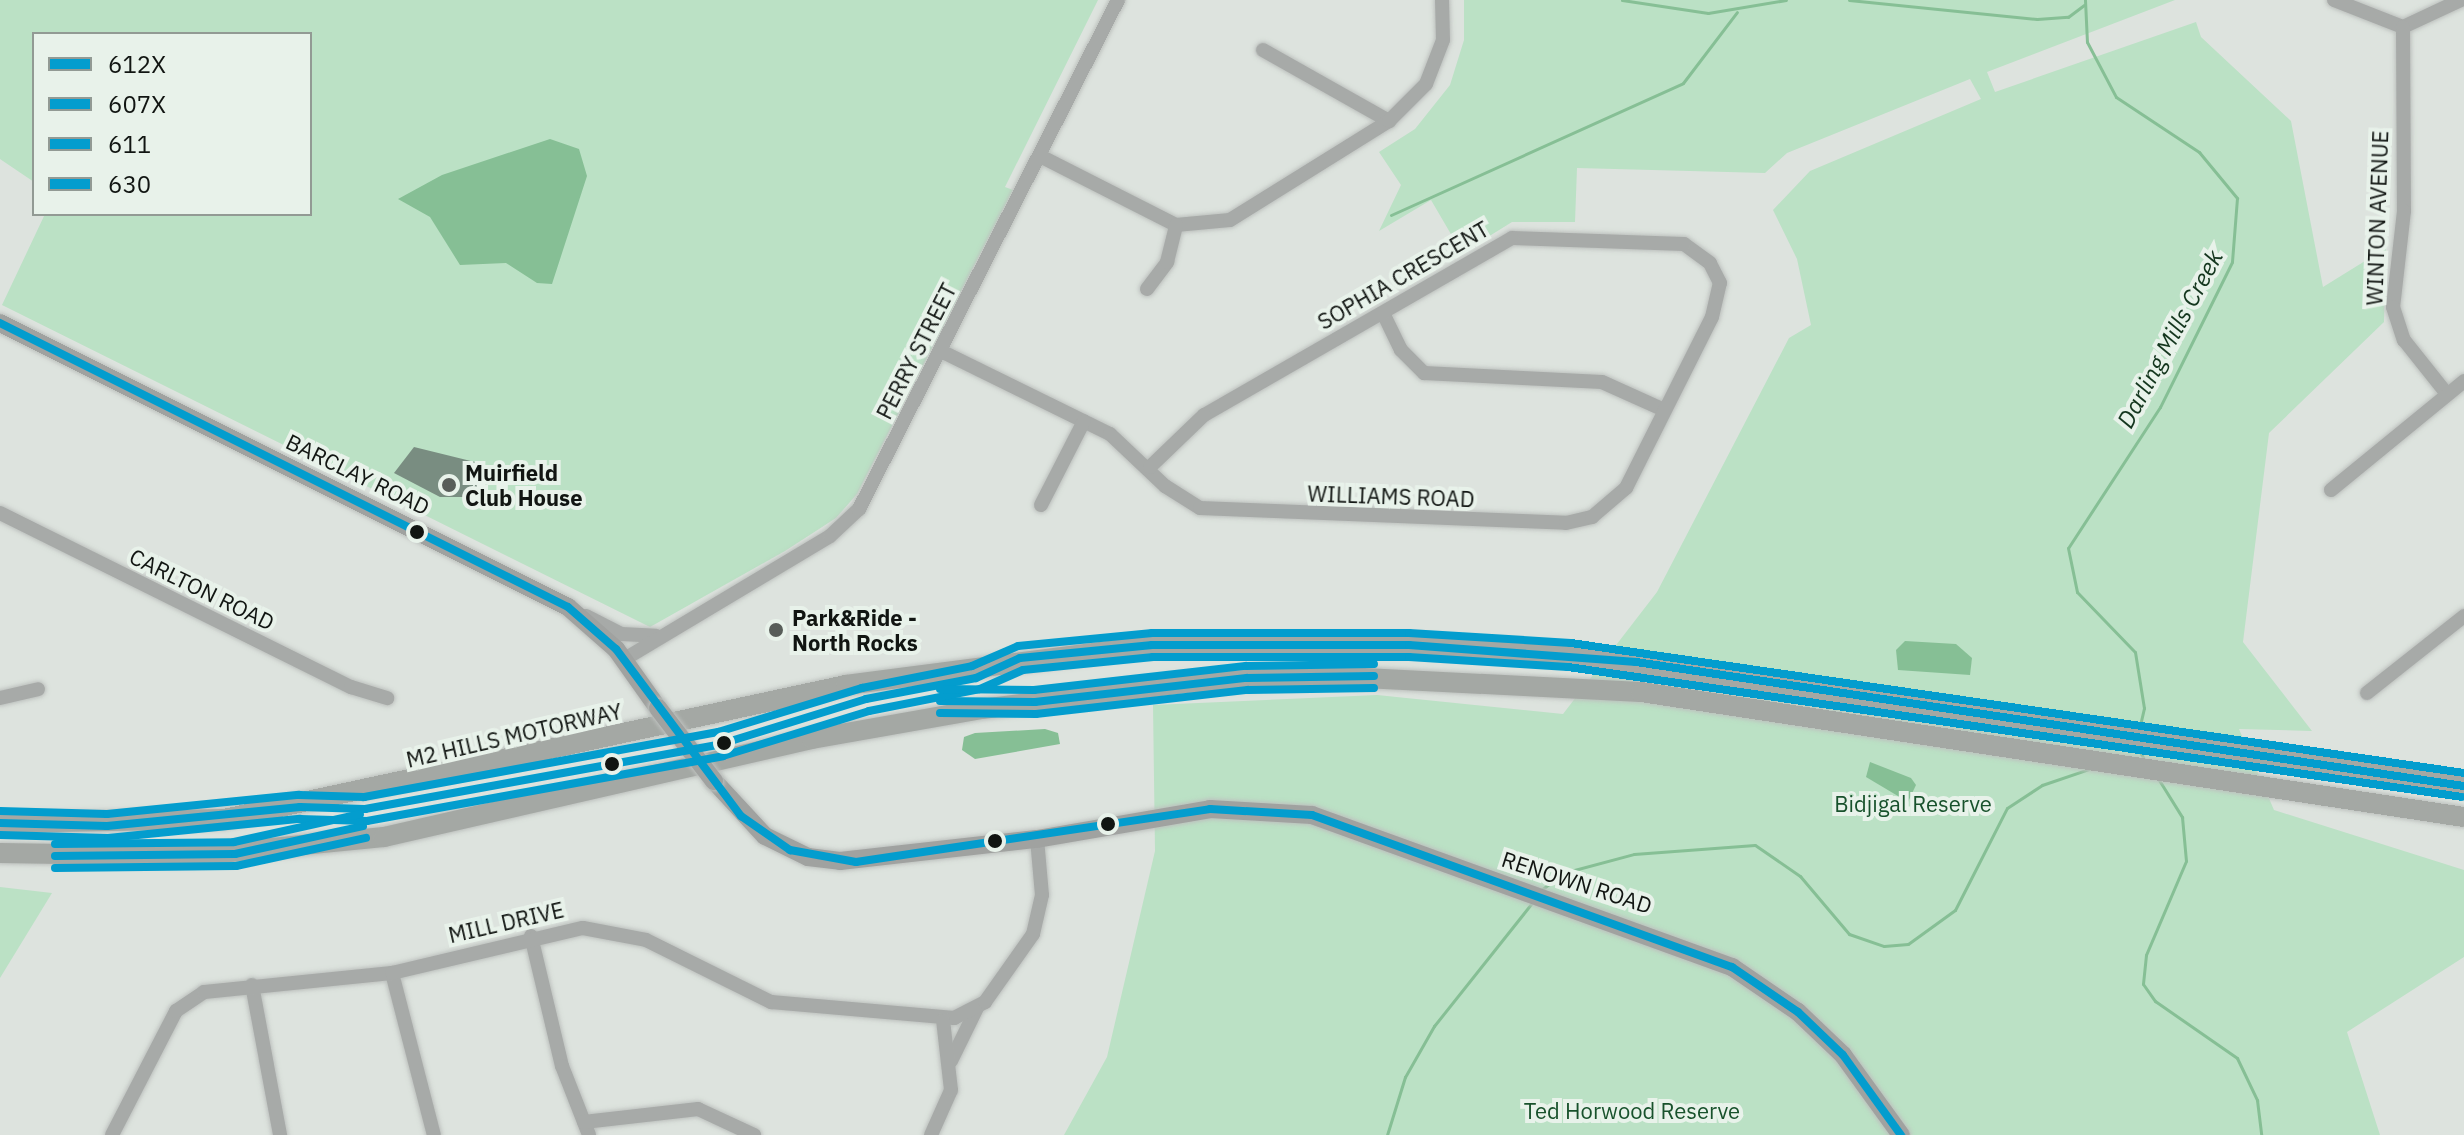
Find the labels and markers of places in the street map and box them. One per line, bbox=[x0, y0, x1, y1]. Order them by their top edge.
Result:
place label: Muirfield Club House bbox=[465, 459, 583, 510]
marker: Muirfield Club House bbox=[440, 476, 458, 494]
unlabelled marker bbox=[409, 524, 425, 540]
place label: Park&Ride - North Rocks bbox=[792, 604, 918, 656]
marker: Park&Ride - North Rocks bbox=[767, 621, 785, 639]
unlabelled marker bbox=[716, 735, 732, 751]
unlabelled marker bbox=[604, 756, 620, 772]
unlabelled marker bbox=[1100, 816, 1116, 832]
unlabelled marker bbox=[987, 833, 1003, 849]

